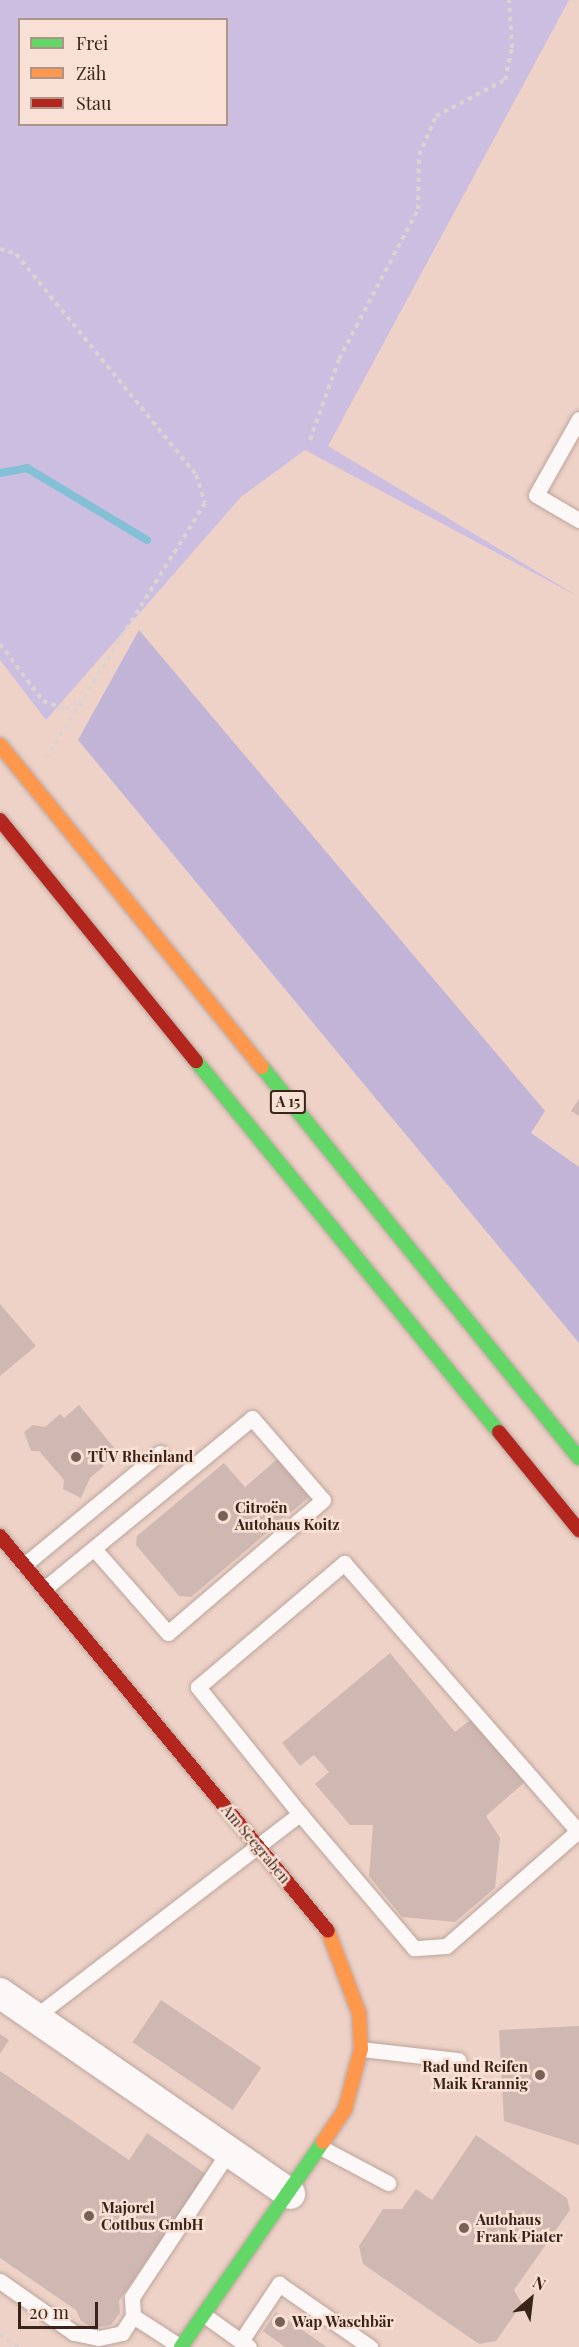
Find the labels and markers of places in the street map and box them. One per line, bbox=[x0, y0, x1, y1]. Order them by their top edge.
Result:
place label: TÜV Rheinland bbox=[88, 1448, 193, 1466]
marker: TÜV Rheinland bbox=[69, 1450, 83, 1464]
place label: Citroën Autohaus Koitz bbox=[235, 1498, 340, 1533]
marker: Citroën Autohaus Koitz bbox=[216, 1509, 230, 1523]
place label: Rad und Reifen Maik Krannig bbox=[422, 2057, 528, 2092]
marker: Rad und Reifen Maik Krannig bbox=[533, 2068, 547, 2082]
place label: Majorel Cottbus GmbH bbox=[101, 2198, 204, 2233]
marker: Majorel Cottbus GmbH bbox=[82, 2209, 96, 2223]
place label: Autohaus Frank Piater bbox=[476, 2210, 563, 2245]
marker: Autohaus Frank Piater bbox=[457, 2221, 471, 2235]
place label: Wap Waschbär bbox=[292, 2313, 394, 2331]
marker: Wap Waschbär bbox=[273, 2315, 287, 2329]

